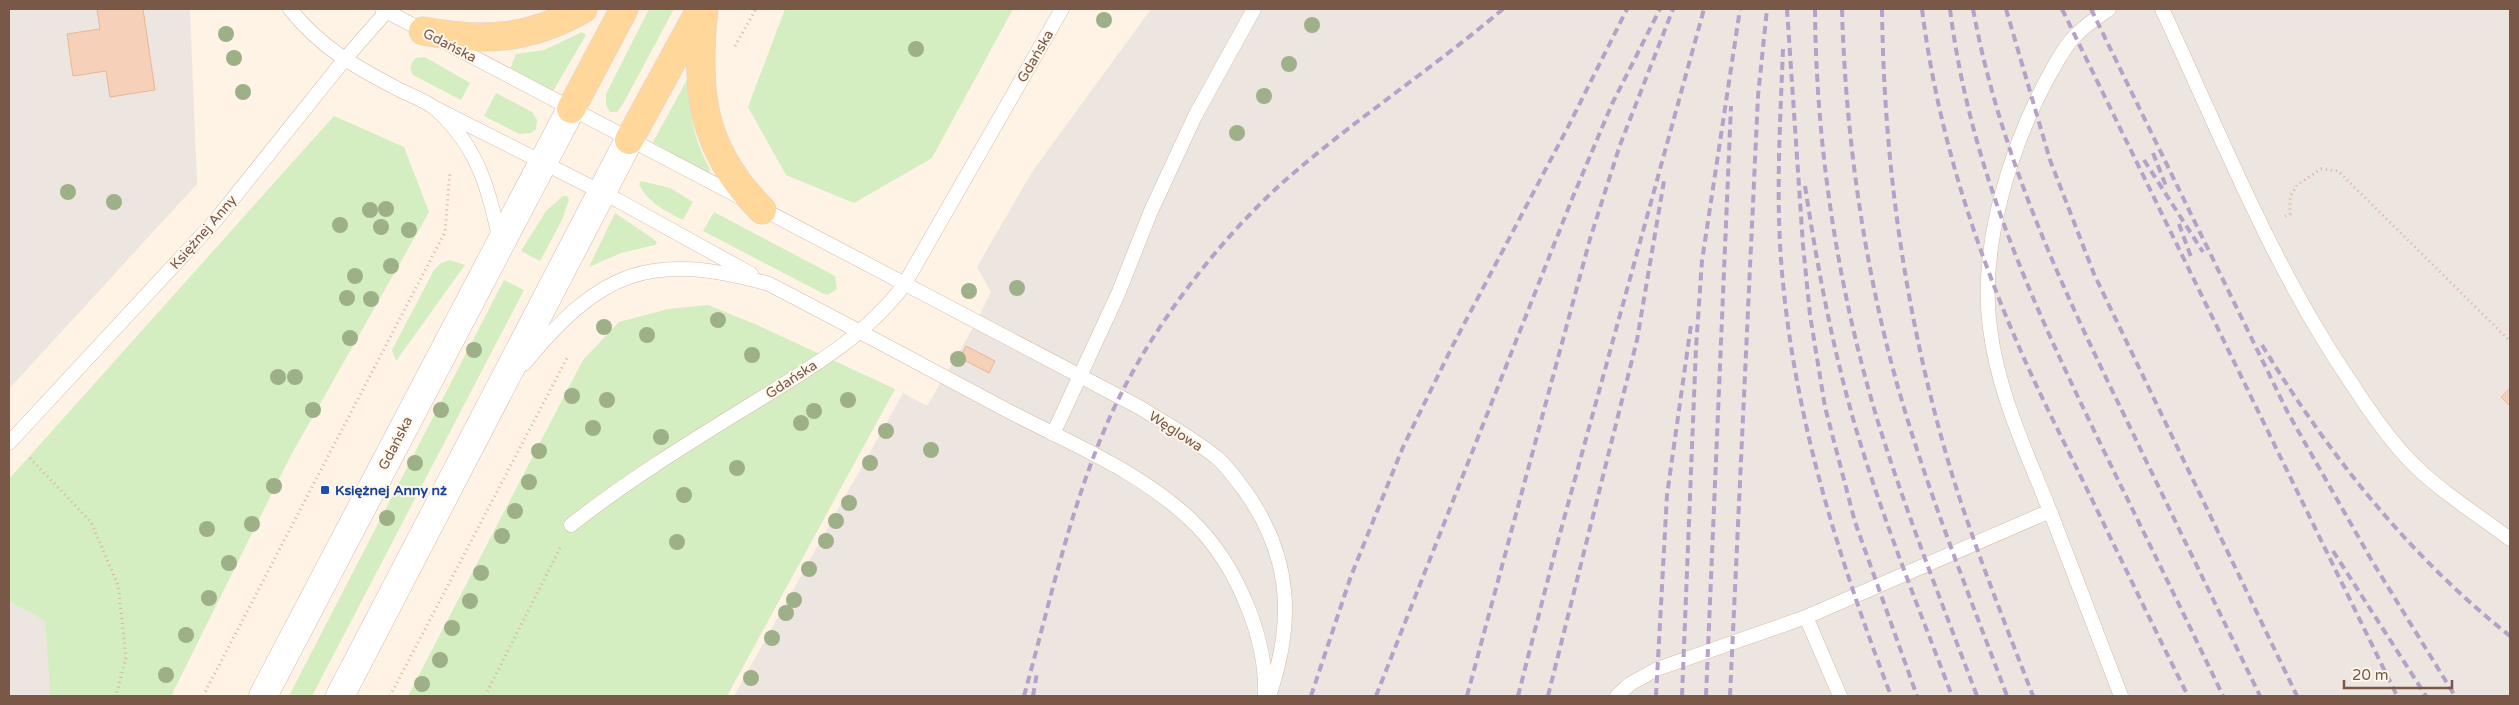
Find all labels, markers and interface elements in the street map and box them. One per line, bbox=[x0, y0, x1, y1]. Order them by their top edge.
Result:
street label: Gdańska bbox=[420, 25, 479, 66]
street label: Gdańska bbox=[1014, 27, 1057, 86]
street label: Księżnej Anny bbox=[166, 191, 241, 273]
street label: Gdańska bbox=[762, 357, 820, 402]
street label: Węglowa bbox=[1145, 408, 1206, 455]
street label: Gdańska bbox=[375, 414, 416, 473]
place label: Księżnej Anny nż bbox=[335, 482, 447, 499]
marker: Księżnej Anny nż bbox=[319, 484, 331, 496]
scale bar bbox=[2344, 658, 2452, 690]
text: 20 m bbox=[2352, 666, 2389, 684]

